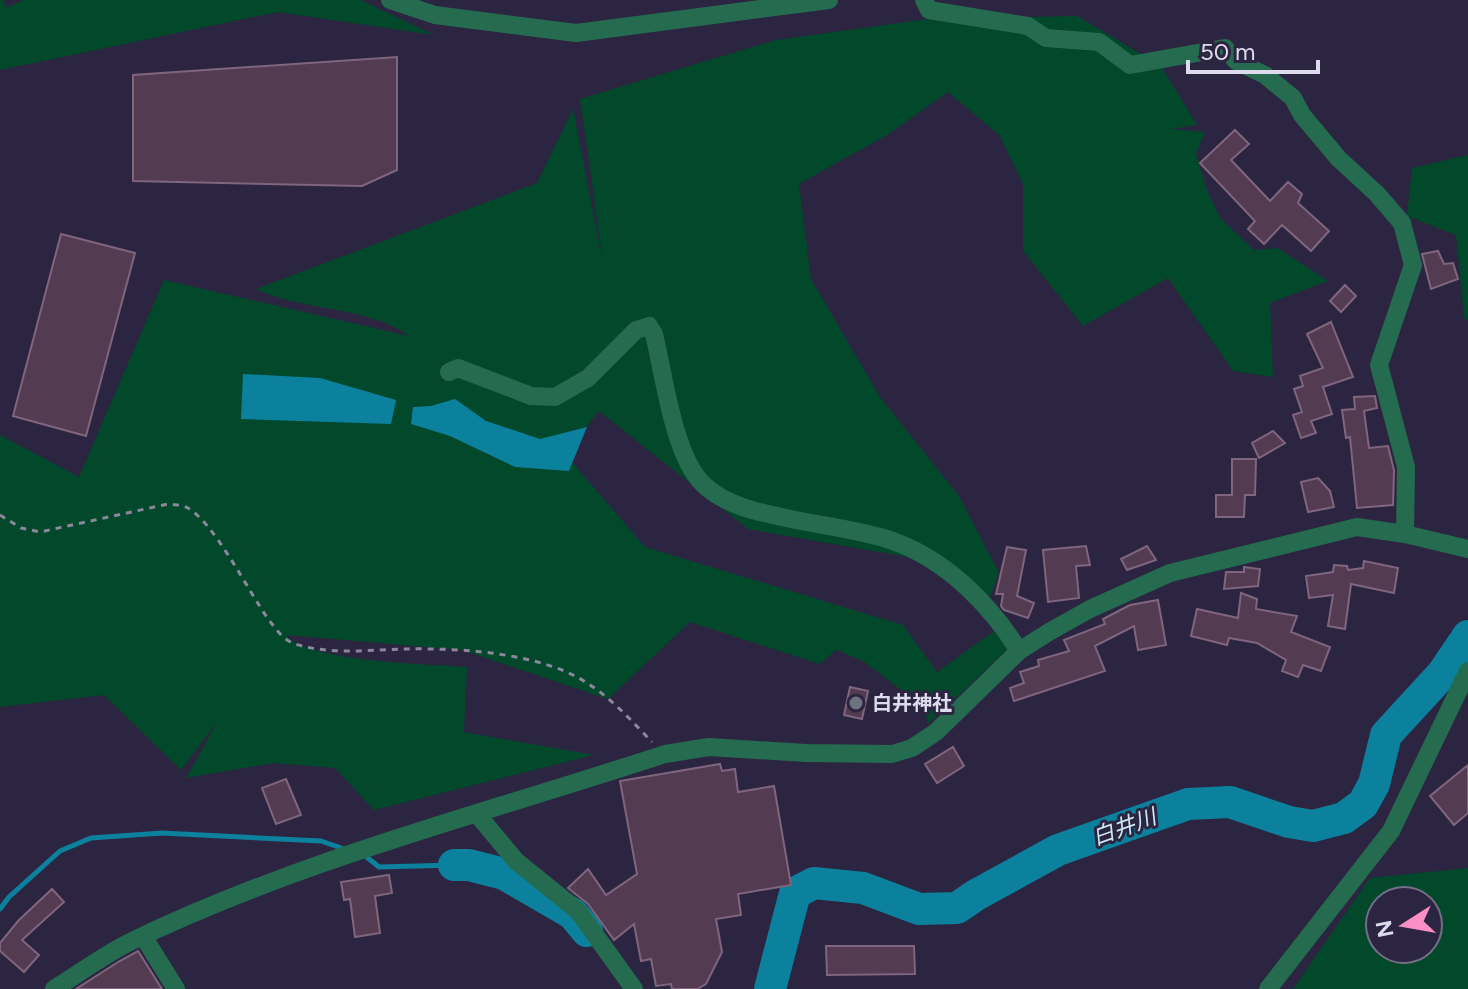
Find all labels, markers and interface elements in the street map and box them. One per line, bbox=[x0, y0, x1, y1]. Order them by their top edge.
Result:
scale bar bbox=[1188, 24, 1318, 74]
text: 50 m bbox=[1200, 37, 1256, 66]
place label: 白井神社 bbox=[872, 691, 952, 715]
marker: 白井神社 bbox=[847, 694, 865, 712]
water label: 白井川 bbox=[1088, 802, 1161, 851]
north arrow bbox=[1364, 885, 1444, 965]
text: N bbox=[1370, 918, 1400, 940]

